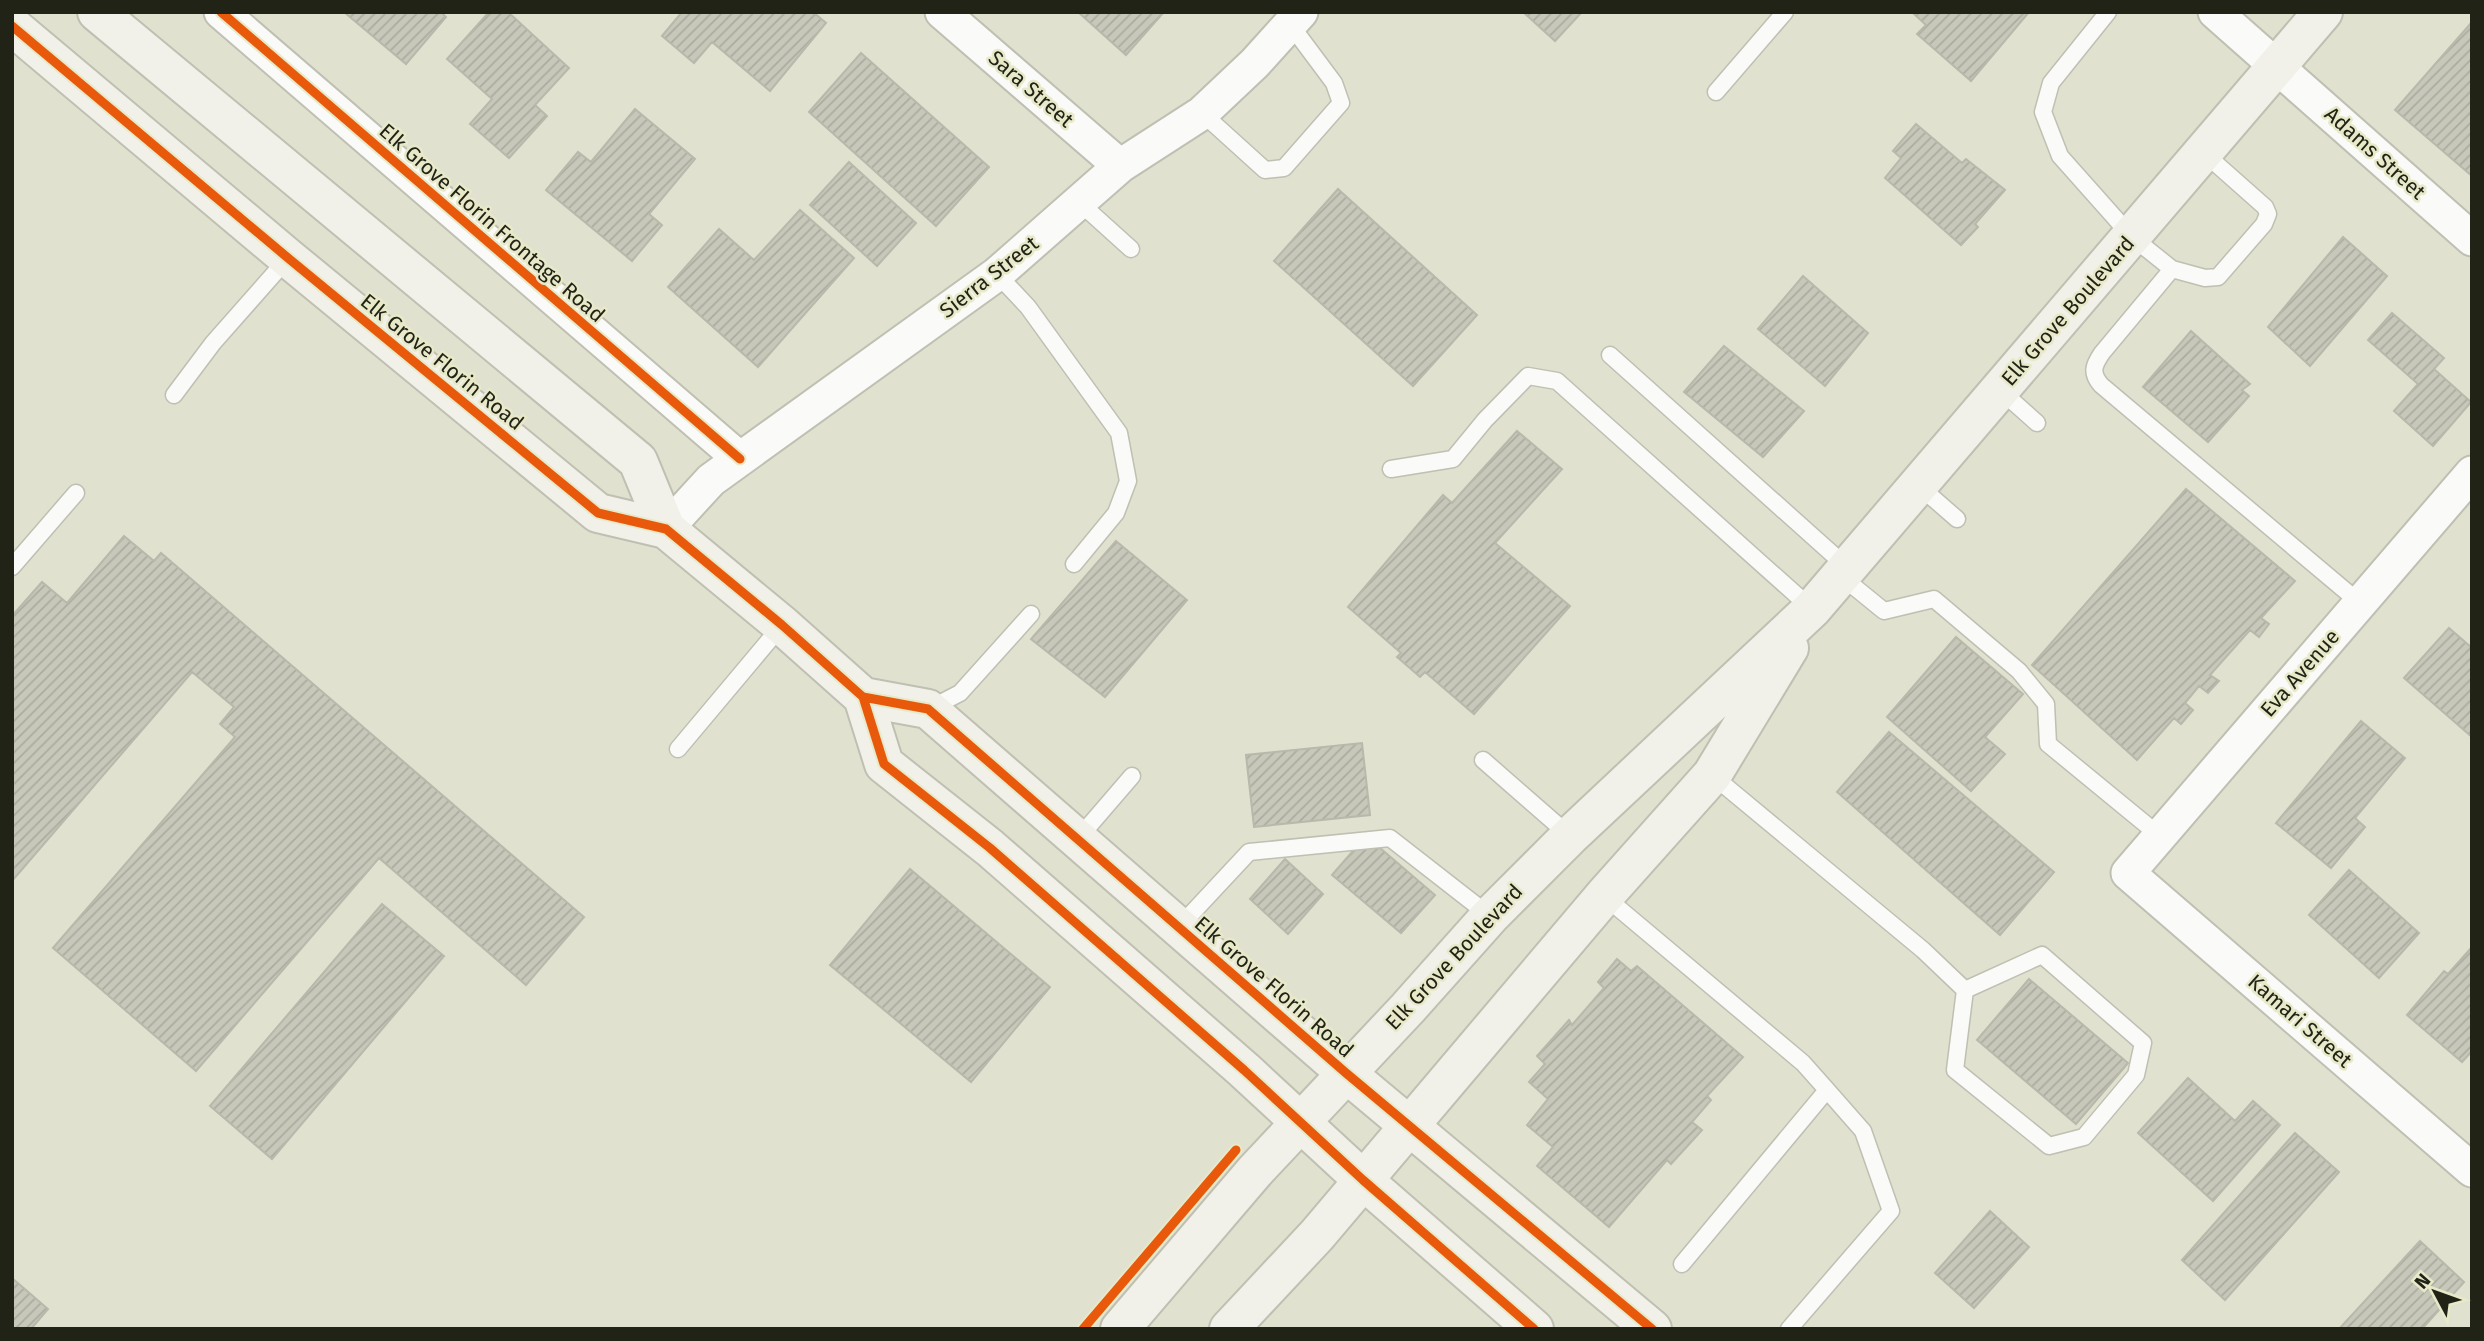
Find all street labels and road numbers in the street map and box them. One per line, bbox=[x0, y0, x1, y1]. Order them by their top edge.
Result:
street label: Sara Street bbox=[983, 45, 1079, 133]
street label: Adams Street bbox=[2319, 101, 2431, 205]
street label: Elk Grove Florin Frontage Road bbox=[374, 118, 610, 328]
street label: Sierra Street bbox=[934, 230, 1044, 324]
street label: Elk Grove Boulevard bbox=[1996, 231, 2140, 391]
street label: Elk Grove Florin Road bbox=[355, 288, 529, 436]
street label: Eva Avenue bbox=[2255, 624, 2345, 722]
street label: Elk Grove Boulevard bbox=[1380, 879, 1528, 1035]
street label: Elk Grove Florin Road bbox=[1189, 911, 1359, 1063]
street label: Kamari Street bbox=[2243, 969, 2358, 1074]

